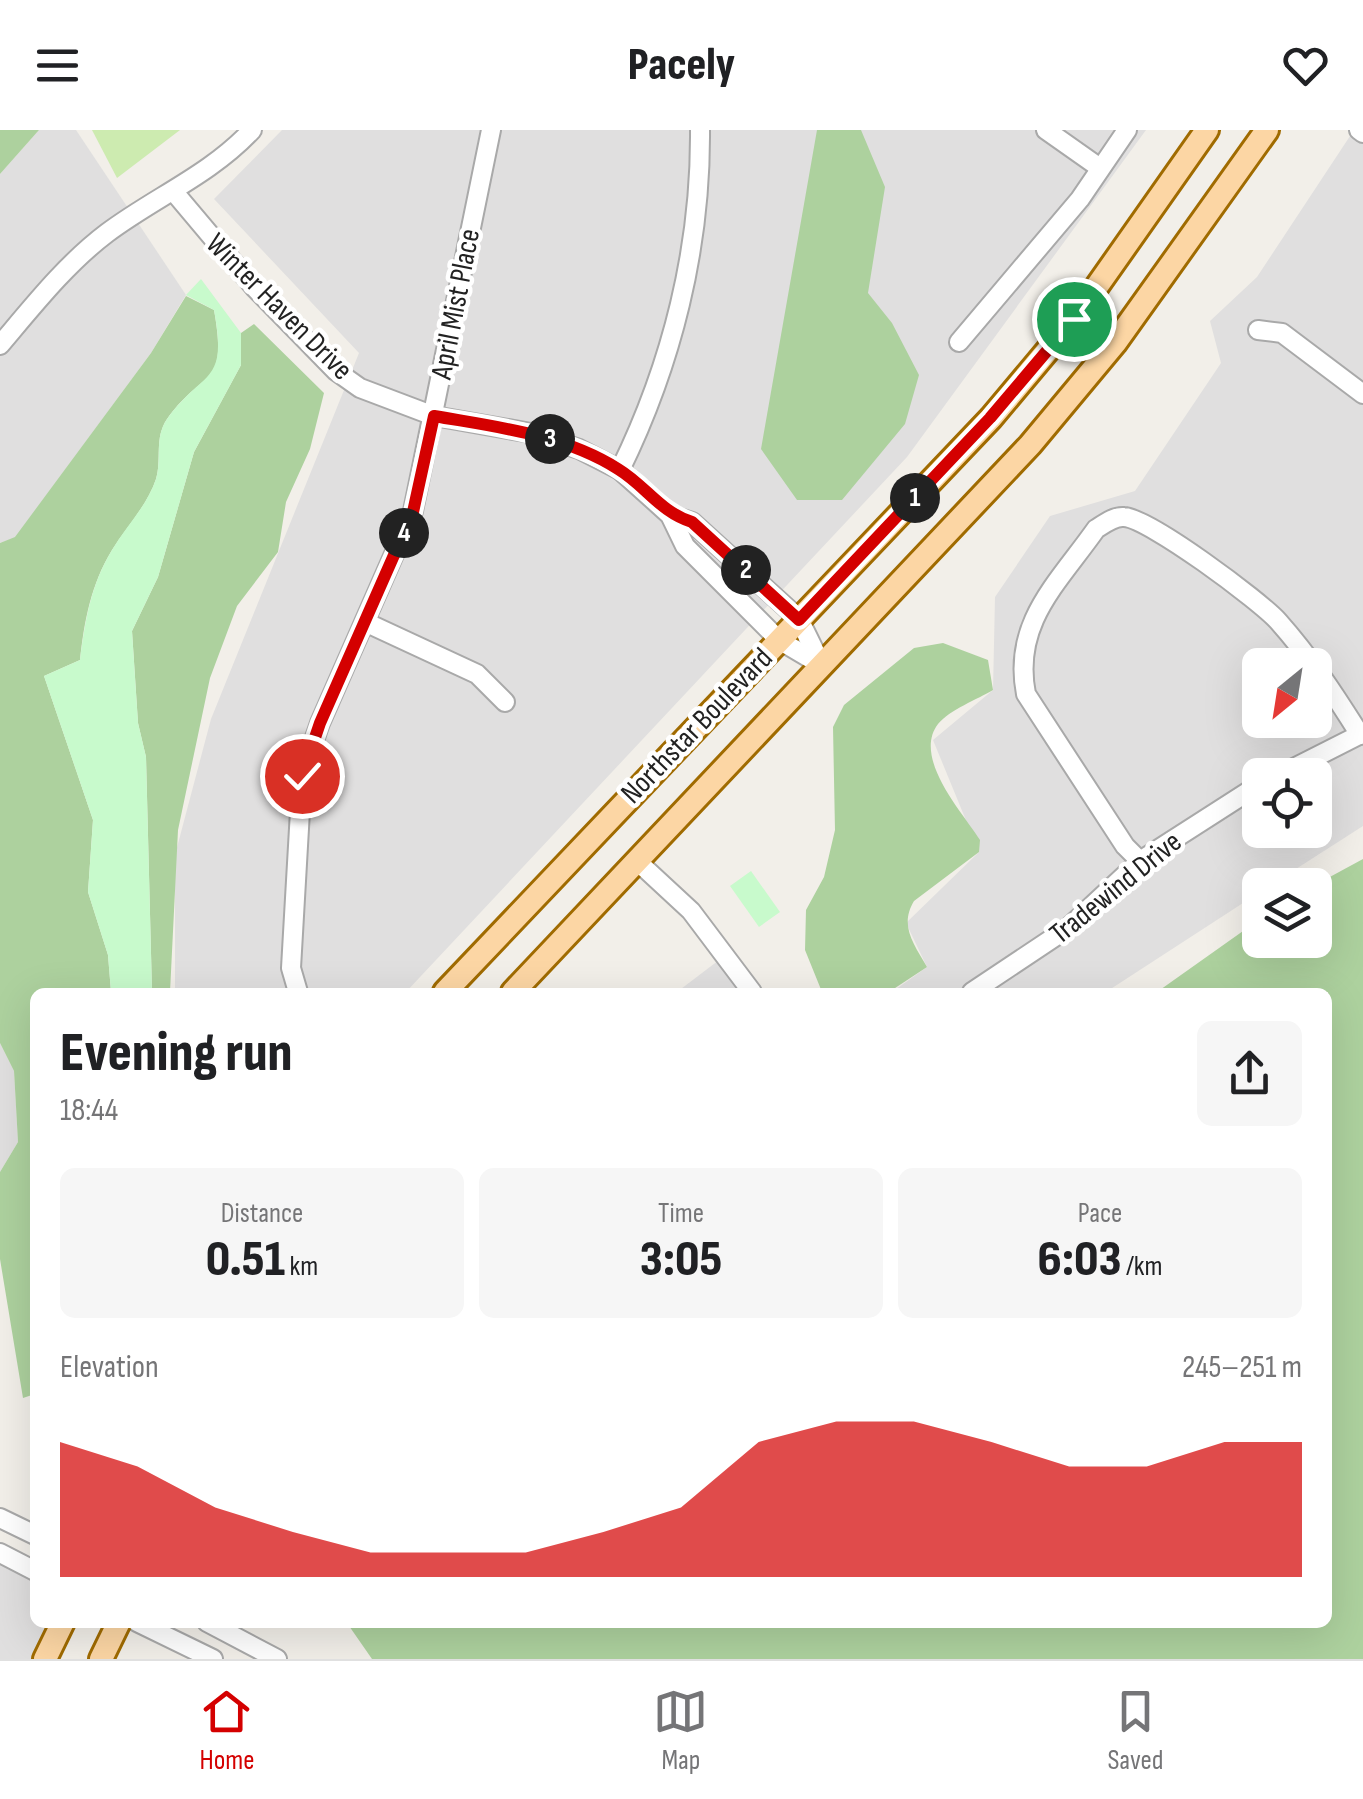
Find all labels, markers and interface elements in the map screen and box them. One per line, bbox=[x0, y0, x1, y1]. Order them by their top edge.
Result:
icon: menu bbox=[30, 38, 85, 93]
text: Pacely bbox=[628, 38, 735, 93]
icon: heart bbox=[1278, 38, 1333, 93]
street label: Winter Haven Drive bbox=[198, 226, 360, 388]
street label: April Mist Place bbox=[424, 226, 488, 383]
pin bbox=[1032, 277, 1117, 362]
icon: arrive bbox=[1047, 292, 1102, 347]
pin: 3 bbox=[525, 414, 575, 464]
text: 3 bbox=[544, 422, 556, 455]
pin: 1 bbox=[890, 473, 940, 523]
text: 1 bbox=[910, 481, 920, 514]
pin: 4 bbox=[379, 508, 429, 558]
text: 4 bbox=[397, 516, 411, 549]
pin: 2 bbox=[721, 545, 771, 595]
text: 2 bbox=[740, 553, 752, 586]
street label: Northstar Boulevard bbox=[614, 641, 780, 811]
north arrow bbox=[1242, 648, 1332, 738]
map controls bbox=[1242, 648, 1332, 958]
pin bbox=[260, 734, 345, 819]
icon: check bbox=[275, 749, 330, 804]
button: locate bbox=[1242, 758, 1332, 848]
street label: Tradewind Drive bbox=[1043, 824, 1189, 952]
button: layers bbox=[1242, 868, 1332, 958]
text: Evening run bbox=[60, 1020, 293, 1087]
button: share bbox=[1197, 1021, 1302, 1126]
text: 18:44 bbox=[60, 1091, 118, 1130]
text: Distance bbox=[221, 1197, 303, 1230]
text: Time bbox=[658, 1197, 704, 1230]
text: Pace bbox=[1078, 1197, 1122, 1230]
text: 0.51 bbox=[206, 1230, 285, 1290]
text: 3:05 bbox=[640, 1230, 722, 1290]
text: 6:03 bbox=[1038, 1230, 1122, 1290]
text: km bbox=[285, 1250, 318, 1283]
text: /km bbox=[1122, 1250, 1162, 1283]
text: Elevation bbox=[60, 1348, 159, 1387]
text: 245–251 m bbox=[1182, 1348, 1302, 1387]
tab: Home bbox=[199, 1684, 255, 1777]
tab: Map bbox=[653, 1684, 708, 1777]
tab: Saved bbox=[1107, 1684, 1164, 1777]

